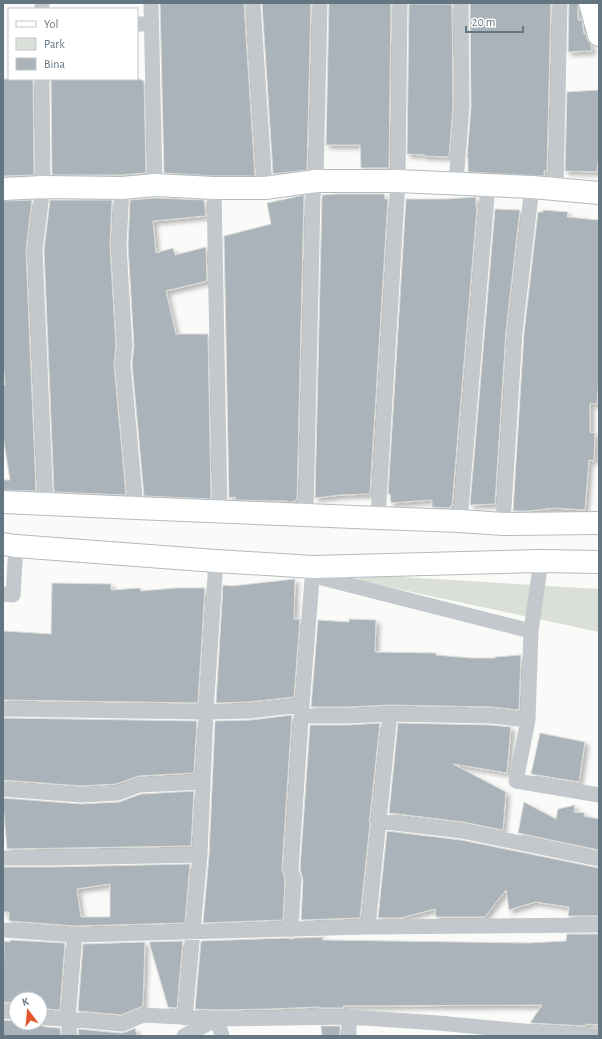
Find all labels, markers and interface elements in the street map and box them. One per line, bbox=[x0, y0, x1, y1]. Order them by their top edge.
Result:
legend bbox=[8, 8, 138, 80]
scale bar bbox=[466, 8, 523, 34]
text: 20 m bbox=[472, 16, 495, 28]
text: Yol bbox=[44, 18, 58, 30]
text: Park bbox=[44, 38, 65, 50]
text: Bina bbox=[44, 58, 66, 70]
north arrow bbox=[8, 991, 48, 1031]
text: K bbox=[21, 996, 31, 1008]

